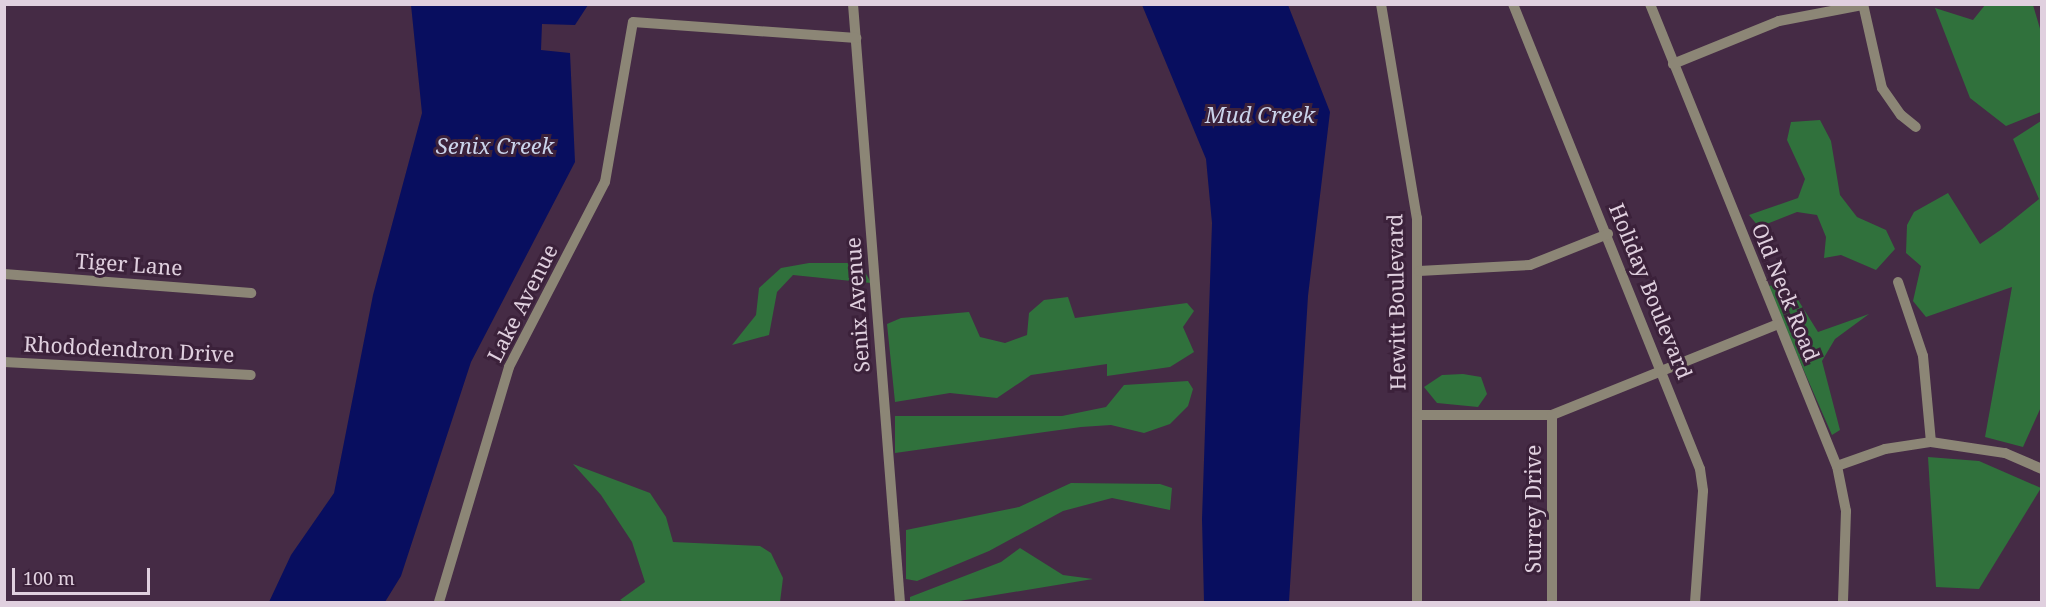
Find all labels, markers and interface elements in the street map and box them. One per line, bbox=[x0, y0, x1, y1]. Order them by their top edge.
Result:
water label: Mud Creek bbox=[1205, 102, 1315, 128]
water label: Senix Creek bbox=[436, 133, 554, 159]
street label: Holiday Boulevard bbox=[1604, 199, 1698, 383]
street label: Hewitt Boulevard bbox=[1382, 213, 1410, 391]
street label: Old Neck Road bbox=[1747, 219, 1825, 365]
street label: Senix Avenue bbox=[840, 236, 874, 374]
street label: Lake Avenue bbox=[482, 240, 562, 366]
street label: Tiger Lane bbox=[75, 248, 183, 280]
street label: Rhododendron Drive bbox=[23, 331, 235, 367]
street label: Surrey Drive bbox=[1520, 445, 1546, 573]
scale bar bbox=[15, 556, 153, 594]
text: 100 m bbox=[23, 566, 75, 590]

